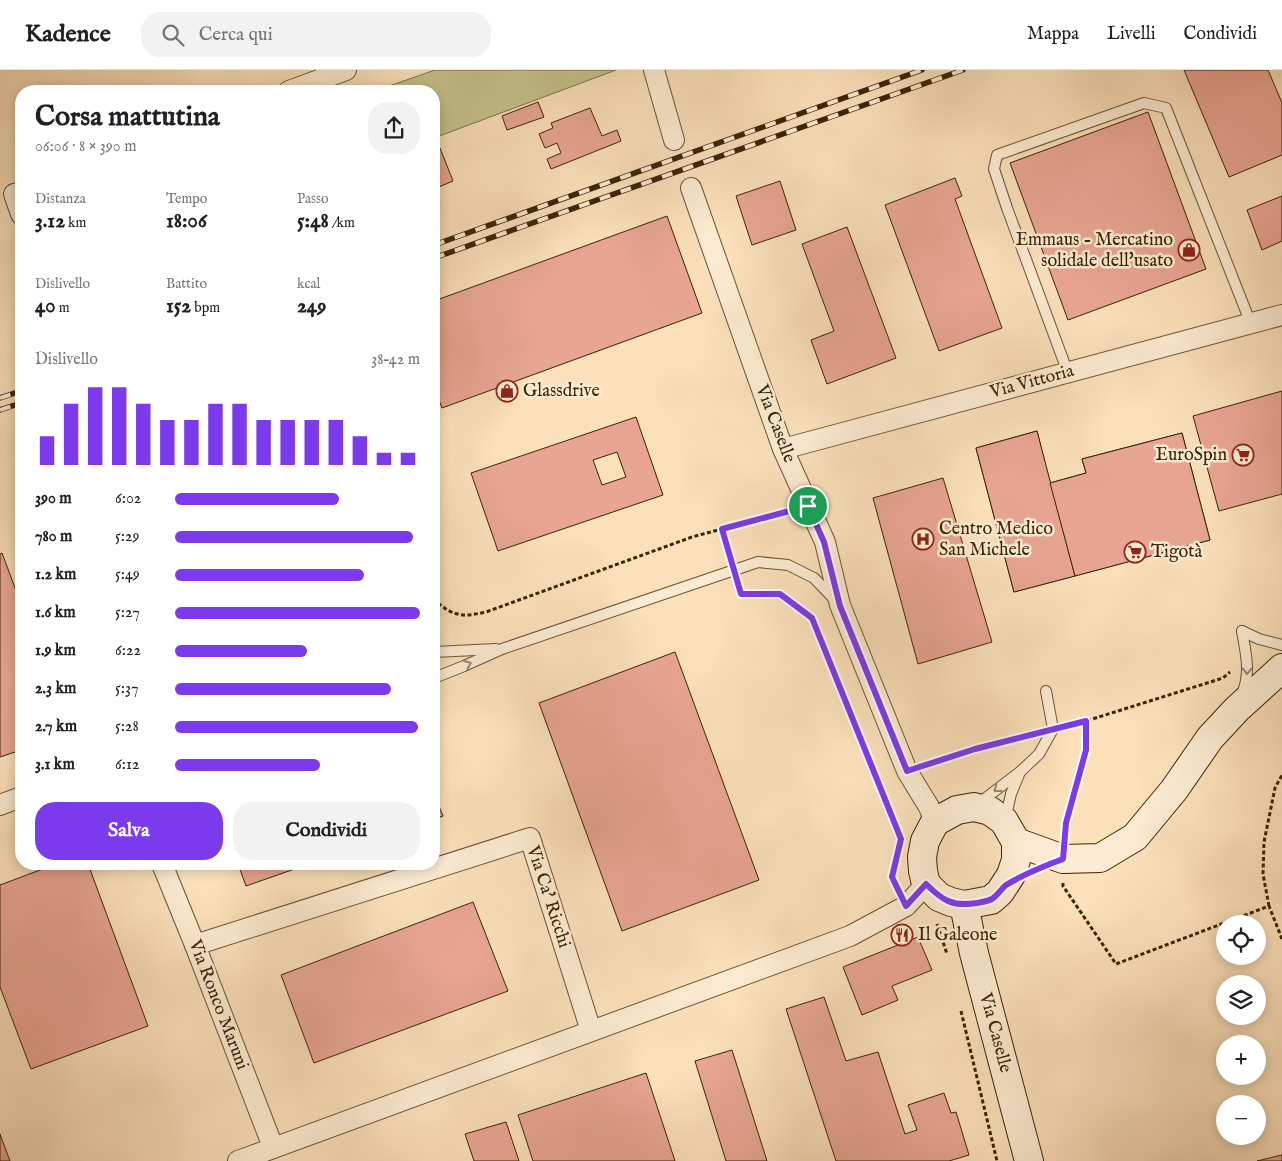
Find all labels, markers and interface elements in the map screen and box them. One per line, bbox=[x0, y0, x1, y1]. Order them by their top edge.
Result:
search box bbox=[141, 12, 491, 57]
text: Kadence bbox=[25, 19, 111, 50]
icon: search bbox=[159, 21, 187, 49]
text: Cerca qui bbox=[199, 23, 273, 47]
text: Mappa bbox=[1027, 23, 1079, 46]
text: Livelli bbox=[1107, 23, 1155, 46]
text: Condividi bbox=[1183, 23, 1257, 46]
text: Corsa mattutina bbox=[35, 100, 220, 135]
button: share bbox=[368, 102, 420, 154]
text: 06:06 · 8 × 390 m bbox=[35, 137, 137, 157]
text: Distanza bbox=[35, 190, 86, 208]
text: Tempo bbox=[166, 190, 207, 208]
text: Passo bbox=[297, 190, 328, 208]
text: 3.12 bbox=[35, 208, 65, 235]
text: 18:06 bbox=[166, 208, 207, 235]
text: 5:48 bbox=[297, 208, 329, 235]
text: km bbox=[65, 214, 86, 232]
text: /km bbox=[329, 214, 355, 232]
place label: Emmaus - Mercatino solidale dell'usato bbox=[1016, 229, 1173, 273]
shop icon: Emmaus - Mercatino solidale dell'usato bbox=[1177, 238, 1201, 262]
text: Dislivello bbox=[35, 275, 90, 293]
text: Battito bbox=[166, 275, 207, 293]
text: kcal bbox=[297, 275, 320, 293]
text: 40 bbox=[35, 293, 56, 320]
text: 152 bbox=[166, 293, 191, 320]
text: 249 bbox=[297, 293, 326, 320]
text: m bbox=[56, 299, 70, 317]
text: bpm bbox=[191, 299, 220, 317]
text: Dislivello bbox=[35, 350, 98, 370]
text: 38–42 m bbox=[371, 350, 420, 370]
street label: Via Vittoria bbox=[987, 360, 1077, 404]
shop icon: Glassdrive bbox=[495, 379, 519, 403]
place label: Glassdrive bbox=[523, 380, 600, 403]
street label: Via Caselle bbox=[749, 381, 800, 466]
supermarket icon: EuroSpin bbox=[1231, 443, 1255, 467]
place label: EuroSpin bbox=[1156, 444, 1227, 467]
pin bbox=[787, 485, 829, 527]
text: 390 m bbox=[35, 489, 72, 509]
text: 6:02 bbox=[115, 489, 141, 509]
icon: arrive bbox=[794, 492, 822, 520]
place label: Centro Medico San Michele bbox=[939, 518, 1053, 562]
text: 780 m bbox=[35, 527, 72, 547]
text: 5:29 bbox=[115, 527, 140, 547]
hospital icon: Centro Medico San Michele bbox=[911, 527, 935, 551]
supermarket icon: Tigotà bbox=[1123, 540, 1147, 564]
place label: Tigotà bbox=[1151, 541, 1203, 564]
text: 1.2 km bbox=[35, 565, 76, 585]
text: 5:49 bbox=[115, 565, 140, 585]
text: 1.6 km bbox=[35, 603, 76, 623]
text: 5:27 bbox=[115, 603, 140, 623]
text: 1.9 km bbox=[35, 641, 76, 661]
text: 6:22 bbox=[115, 641, 141, 661]
one-way arrow bbox=[463, 660, 472, 671]
one-way arrow bbox=[1242, 668, 1252, 675]
text: 2.3 km bbox=[35, 679, 76, 699]
text: 5:37 bbox=[115, 679, 138, 699]
text: 2.7 km bbox=[35, 717, 77, 737]
text: 5:28 bbox=[115, 717, 139, 737]
text: 3.1 km bbox=[35, 755, 75, 775]
text: 6:12 bbox=[115, 755, 139, 775]
one-way arrow bbox=[993, 783, 1003, 792]
button: Salva bbox=[35, 802, 223, 860]
button: Condividi bbox=[233, 802, 420, 860]
street label: Via Ca' Ricchi bbox=[520, 842, 575, 951]
map controls bbox=[1216, 915, 1266, 1145]
button: locate bbox=[1216, 915, 1266, 965]
restaurant icon: Il Galeone bbox=[890, 923, 914, 947]
place label: Il Galeone bbox=[918, 924, 997, 947]
street label: Via Ronco Maruni bbox=[182, 936, 253, 1073]
button: layers bbox=[1216, 975, 1266, 1025]
street label: Via Caselle bbox=[973, 990, 1017, 1075]
button: + bbox=[1216, 1035, 1266, 1085]
button: − bbox=[1216, 1095, 1266, 1145]

